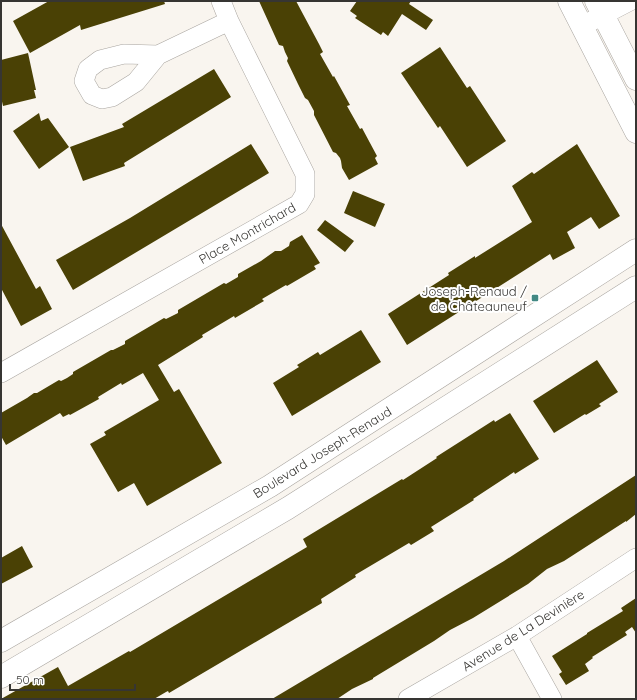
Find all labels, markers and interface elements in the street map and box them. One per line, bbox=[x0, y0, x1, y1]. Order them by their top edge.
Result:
street label: Place Montrichard bbox=[196, 199, 298, 267]
place label: Joseph-Renaud / de Châteauneuf bbox=[421, 283, 527, 314]
marker: Joseph-Renaud / de Châteauneuf bbox=[530, 293, 540, 303]
street label: Boulevard Joseph-Renaud bbox=[250, 403, 394, 501]
street label: Avenue de La Devinière bbox=[459, 586, 587, 674]
scale bar bbox=[10, 666, 135, 692]
text: 50 m bbox=[16, 672, 44, 687]

